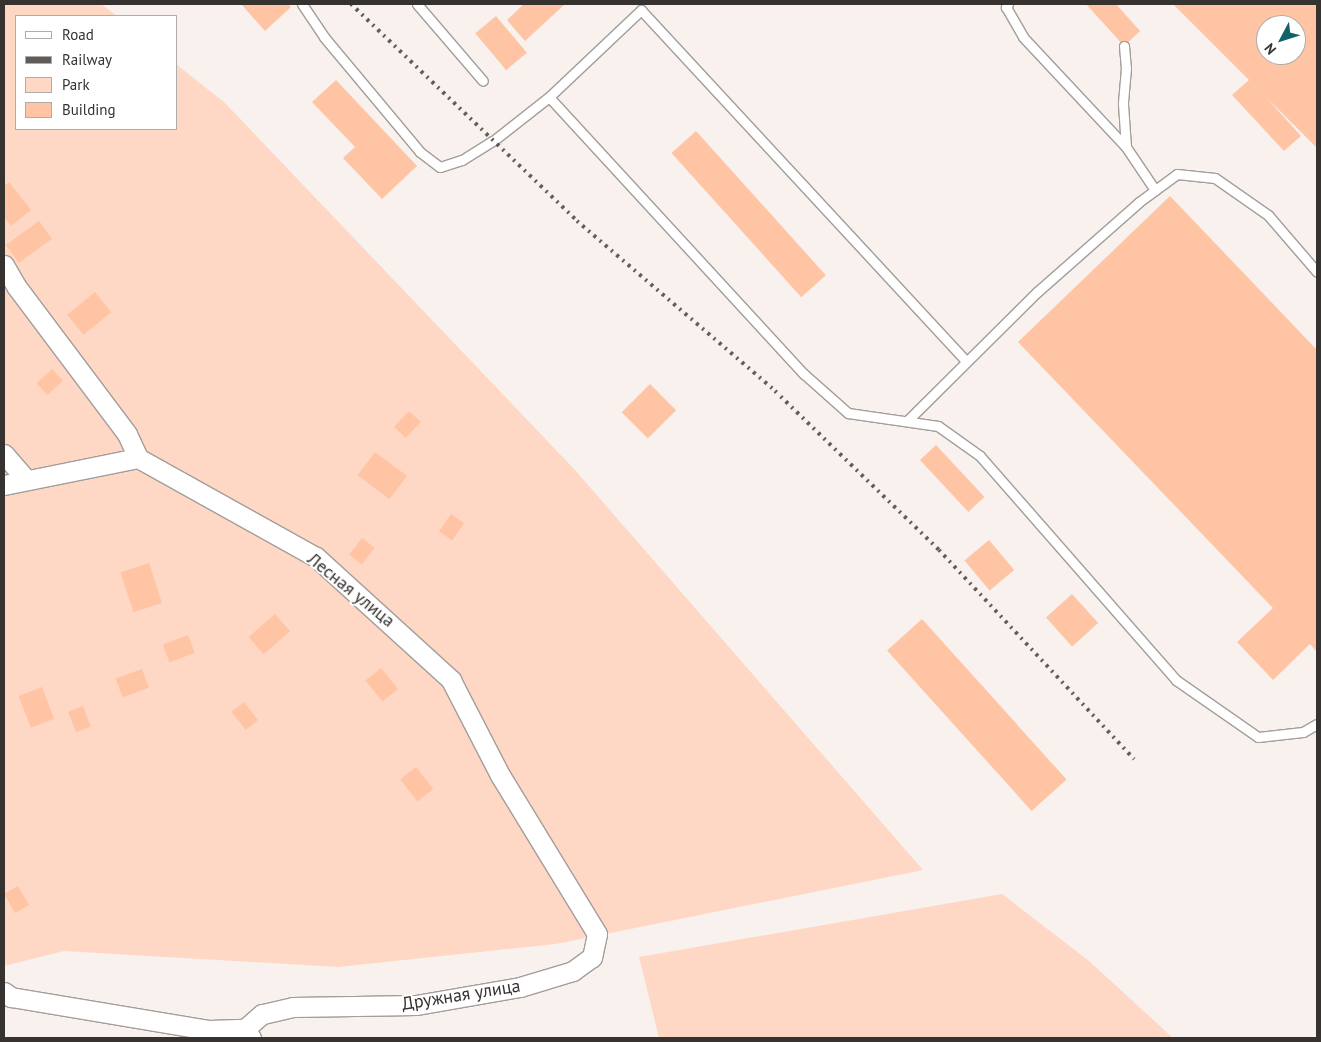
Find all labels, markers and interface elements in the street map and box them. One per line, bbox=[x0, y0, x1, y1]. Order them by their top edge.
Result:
legend bbox=[15, 15, 178, 130]
north arrow bbox=[1256, 15, 1306, 65]
text: Road bbox=[62, 25, 94, 44]
text: N bbox=[1260, 40, 1280, 58]
text: Railway bbox=[62, 50, 112, 69]
text: Park bbox=[62, 75, 90, 94]
text: Building bbox=[62, 100, 116, 119]
street label: Лесная улица bbox=[303, 548, 399, 632]
street label: Дружная улица bbox=[400, 975, 522, 1015]

